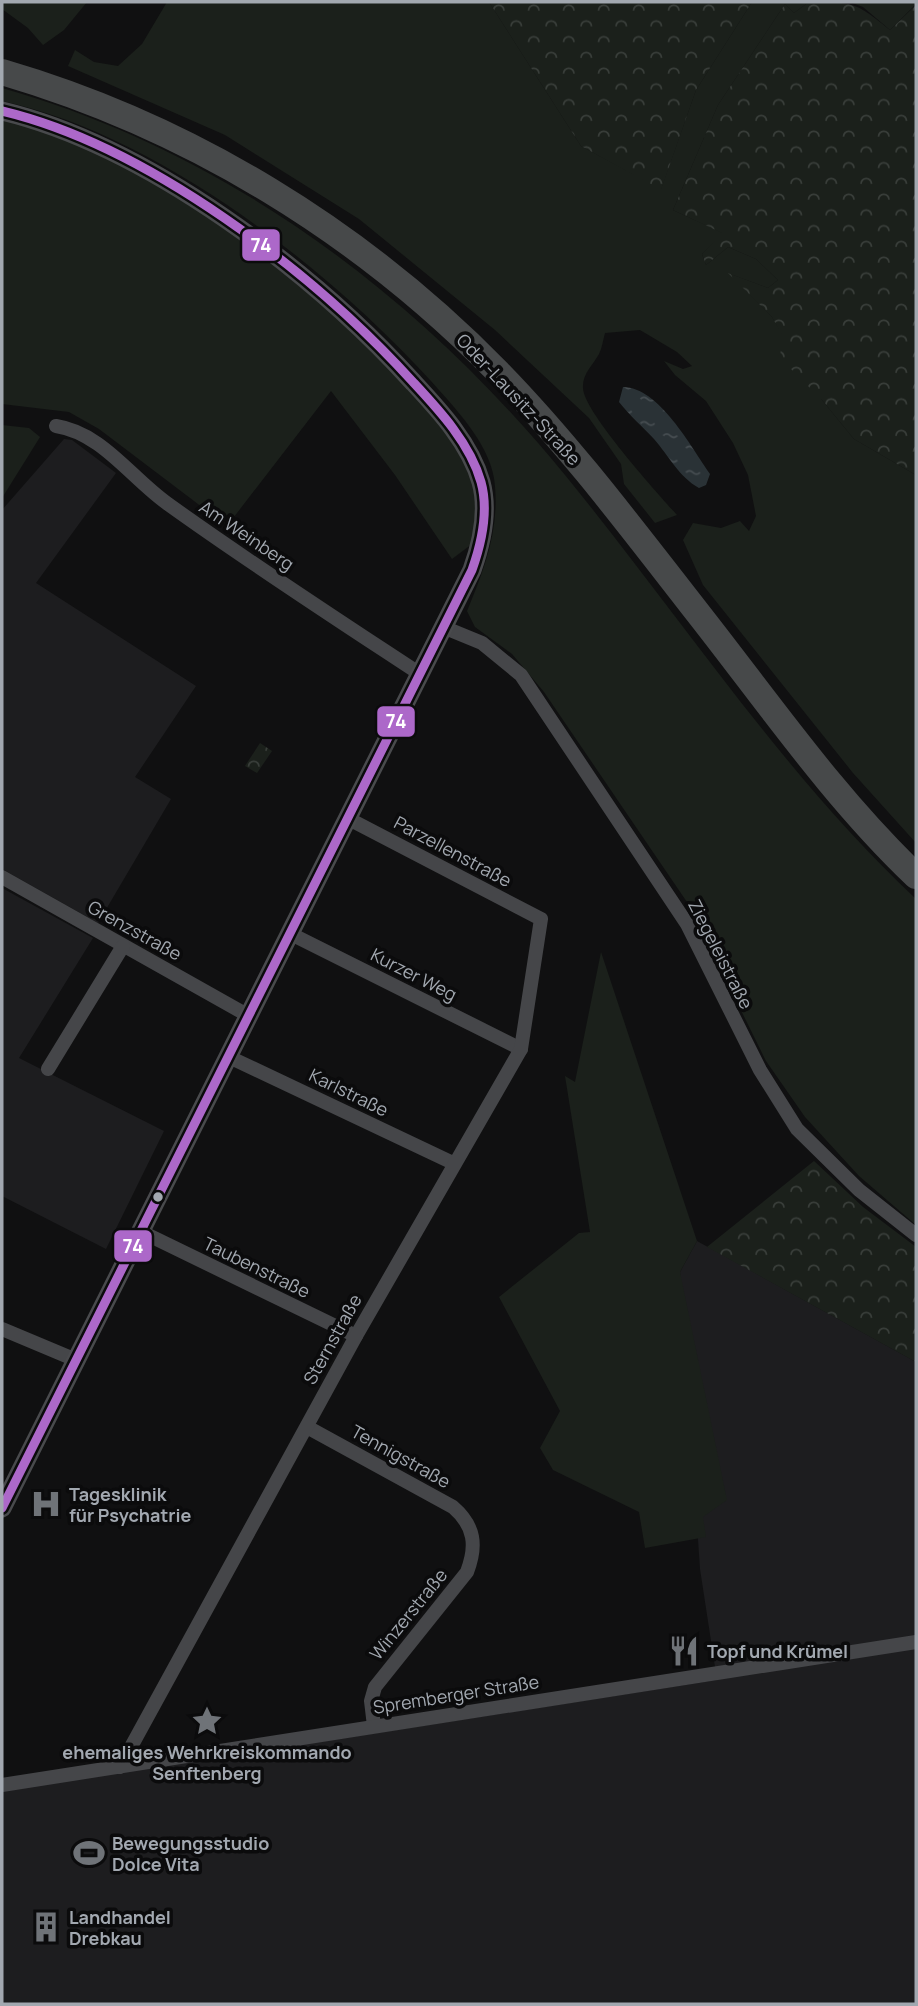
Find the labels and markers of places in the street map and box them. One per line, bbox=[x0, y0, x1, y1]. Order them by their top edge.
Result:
unlabelled marker bbox=[151, 1190, 165, 1204]
place label: Tagesklinik für Psychatrie bbox=[69, 1482, 191, 1527]
hospital icon: Tagesklinik für Psychatrie bbox=[29, 1487, 63, 1521]
restaurant icon: Topf und Krümel bbox=[667, 1634, 701, 1668]
place label: Topf und Krümel bbox=[707, 1639, 848, 1663]
place icon: ehemaliges Wehrkreiskommando Senftenberg bbox=[190, 1704, 224, 1738]
place label: ehemaliges Wehrkreiskommando Senftenberg bbox=[62, 1740, 352, 1785]
place label: Bewegungsstudio Dolce Vita bbox=[112, 1831, 269, 1876]
sports icon: Bewegungsstudio Dolce Vita bbox=[72, 1836, 106, 1870]
place label: Landhandel Drebkau bbox=[69, 1905, 171, 1950]
building icon: Landhandel Drebkau bbox=[29, 1910, 63, 1944]

